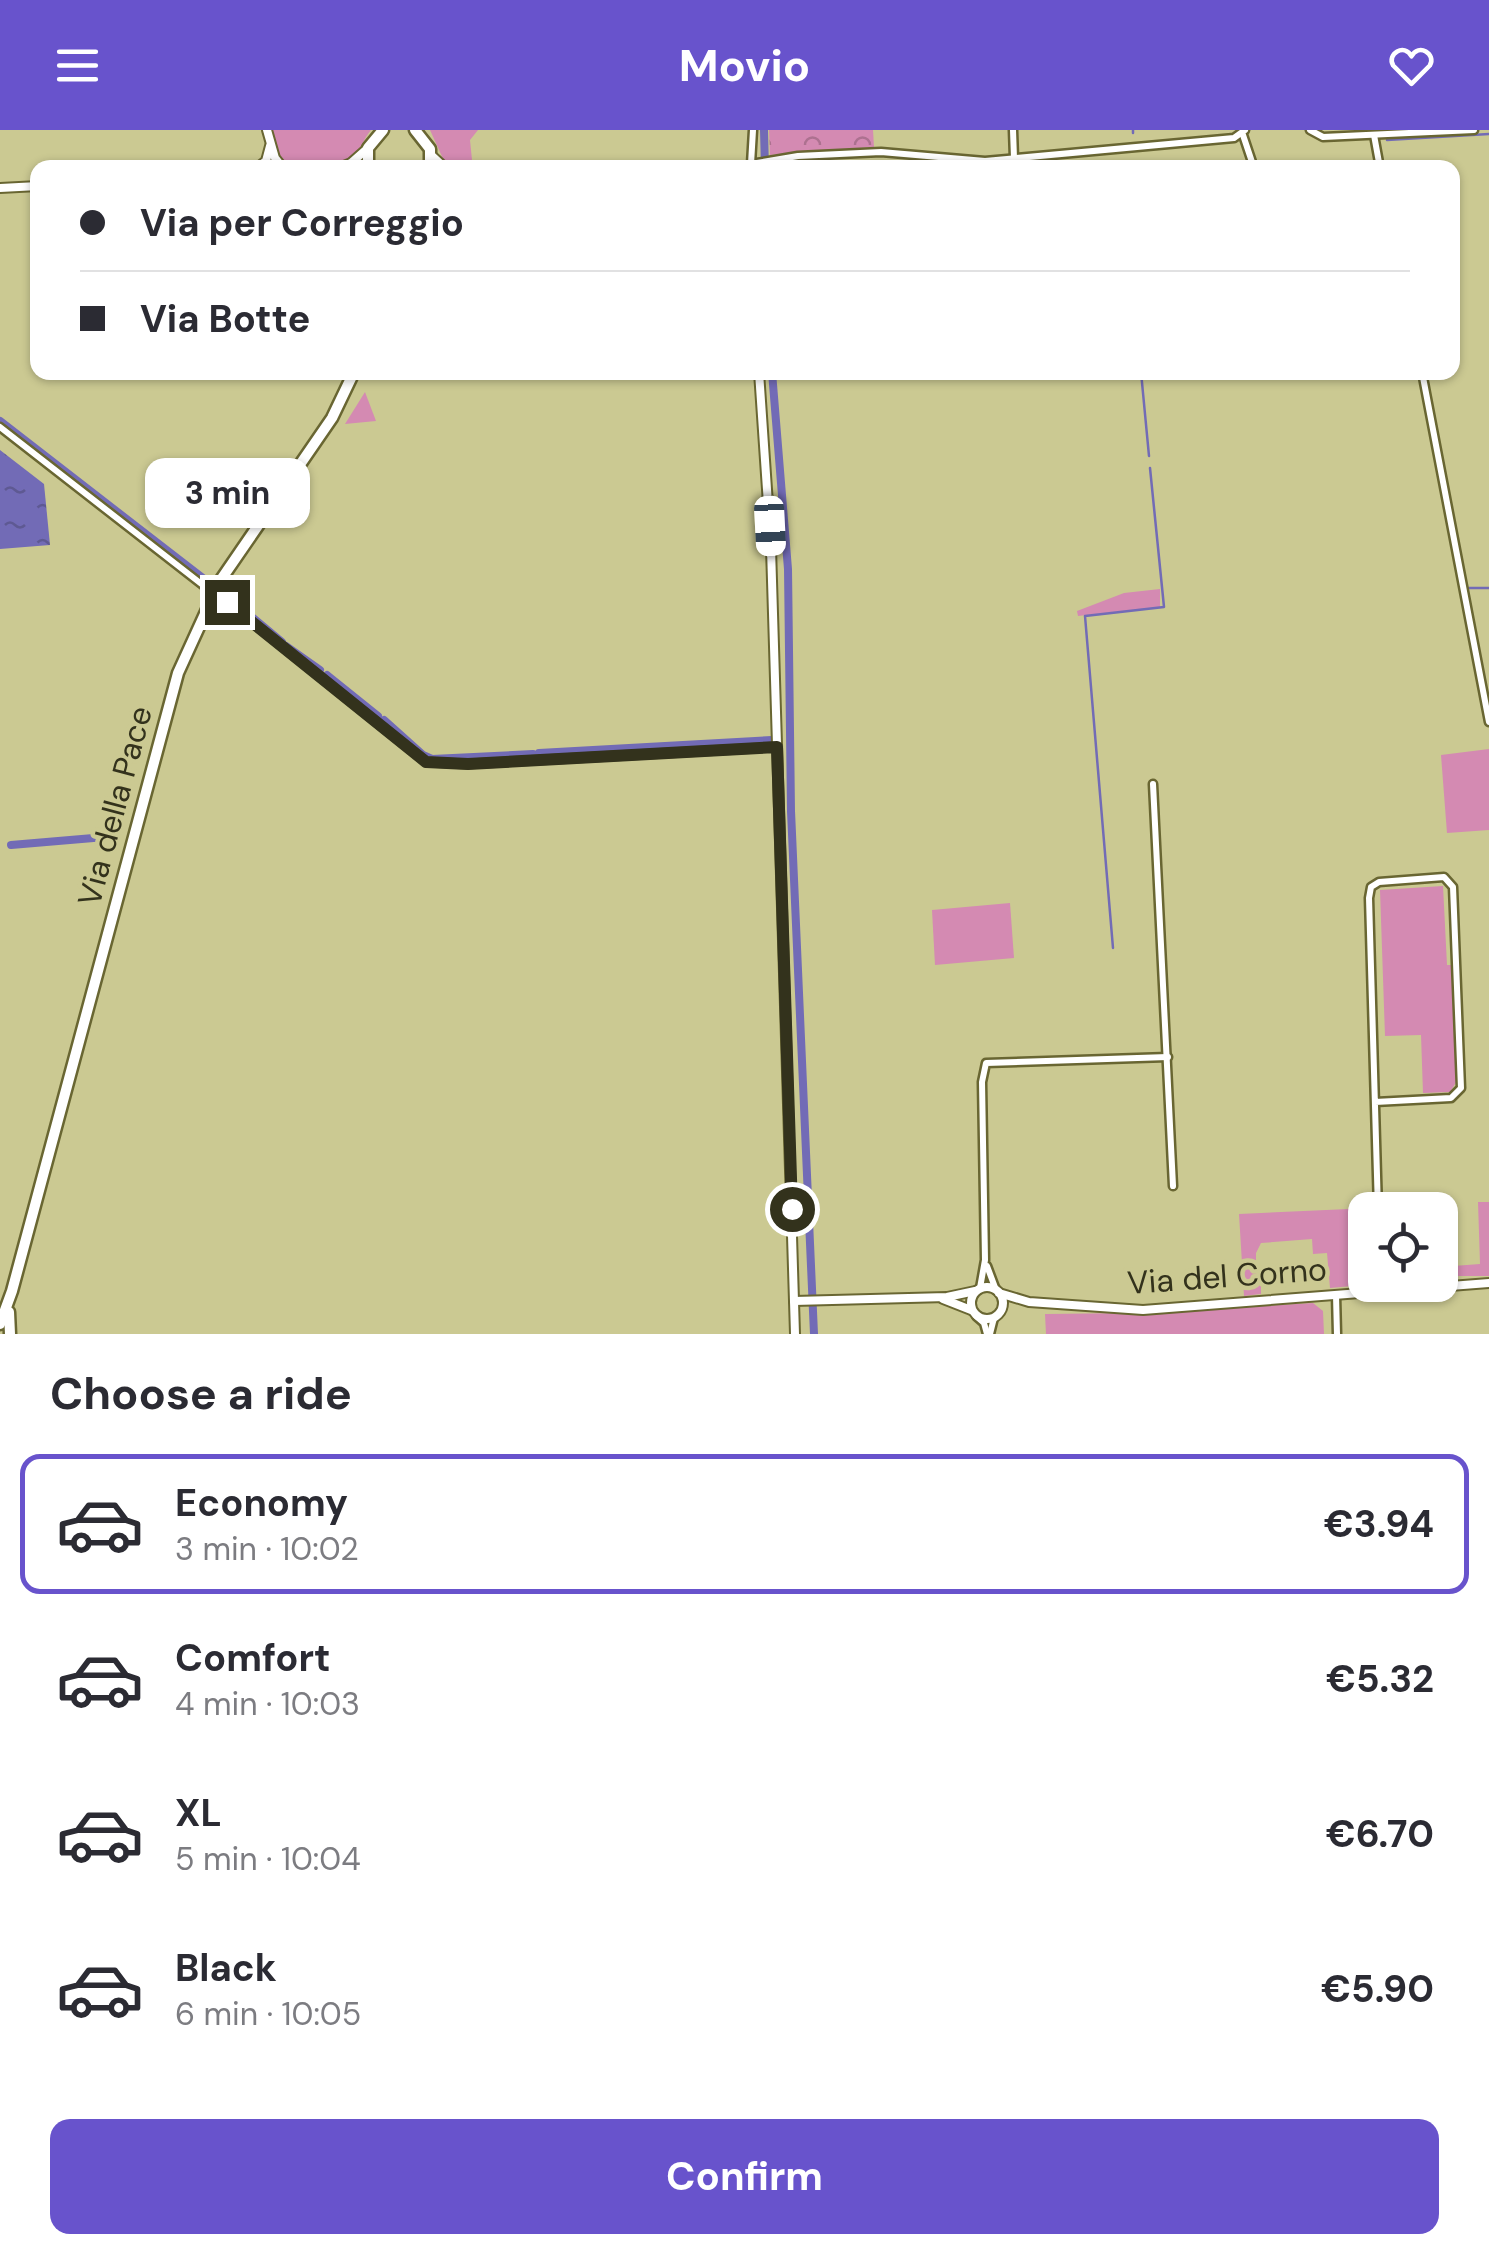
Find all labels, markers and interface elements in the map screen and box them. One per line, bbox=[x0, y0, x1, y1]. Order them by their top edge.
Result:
text: Movio bbox=[679, 36, 810, 95]
icon: menu bbox=[50, 38, 105, 93]
icon: heart bbox=[1384, 38, 1439, 93]
text: Via per Correggio bbox=[140, 198, 464, 248]
text: Via Botte bbox=[140, 294, 310, 344]
callout: 3 min bbox=[144, 457, 310, 527]
text: 3 min bbox=[185, 472, 270, 514]
car bbox=[753, 495, 787, 557]
route end bbox=[205, 580, 250, 625]
street label: Via della Pace bbox=[68, 701, 162, 911]
route start bbox=[770, 1187, 815, 1232]
map controls bbox=[1348, 1192, 1458, 1302]
button: locate bbox=[1348, 1192, 1458, 1302]
street label: Via del Corno bbox=[1126, 1248, 1328, 1304]
text: Choose a ride bbox=[50, 1364, 352, 1423]
text: Economy bbox=[175, 1478, 348, 1528]
icon: car bbox=[55, 1479, 145, 1569]
text: €3.94 bbox=[1324, 1499, 1434, 1549]
text: 3 min · 10:02 bbox=[175, 1528, 359, 1570]
text: Comfort bbox=[175, 1633, 331, 1683]
icon: car bbox=[55, 1634, 145, 1724]
text: €5.32 bbox=[1326, 1654, 1434, 1704]
text: 4 min · 10:03 bbox=[175, 1683, 360, 1725]
text: XL bbox=[175, 1788, 222, 1838]
icon: car bbox=[55, 1789, 145, 1879]
text: €6.70 bbox=[1326, 1809, 1434, 1859]
text: 5 min · 10:04 bbox=[175, 1838, 361, 1880]
text: Black bbox=[175, 1943, 277, 1993]
icon: car bbox=[55, 1944, 145, 2034]
text: €5.90 bbox=[1321, 1964, 1434, 2014]
text: 6 min · 10:05 bbox=[175, 1993, 361, 2035]
button: Confirm bbox=[50, 2119, 1439, 2234]

